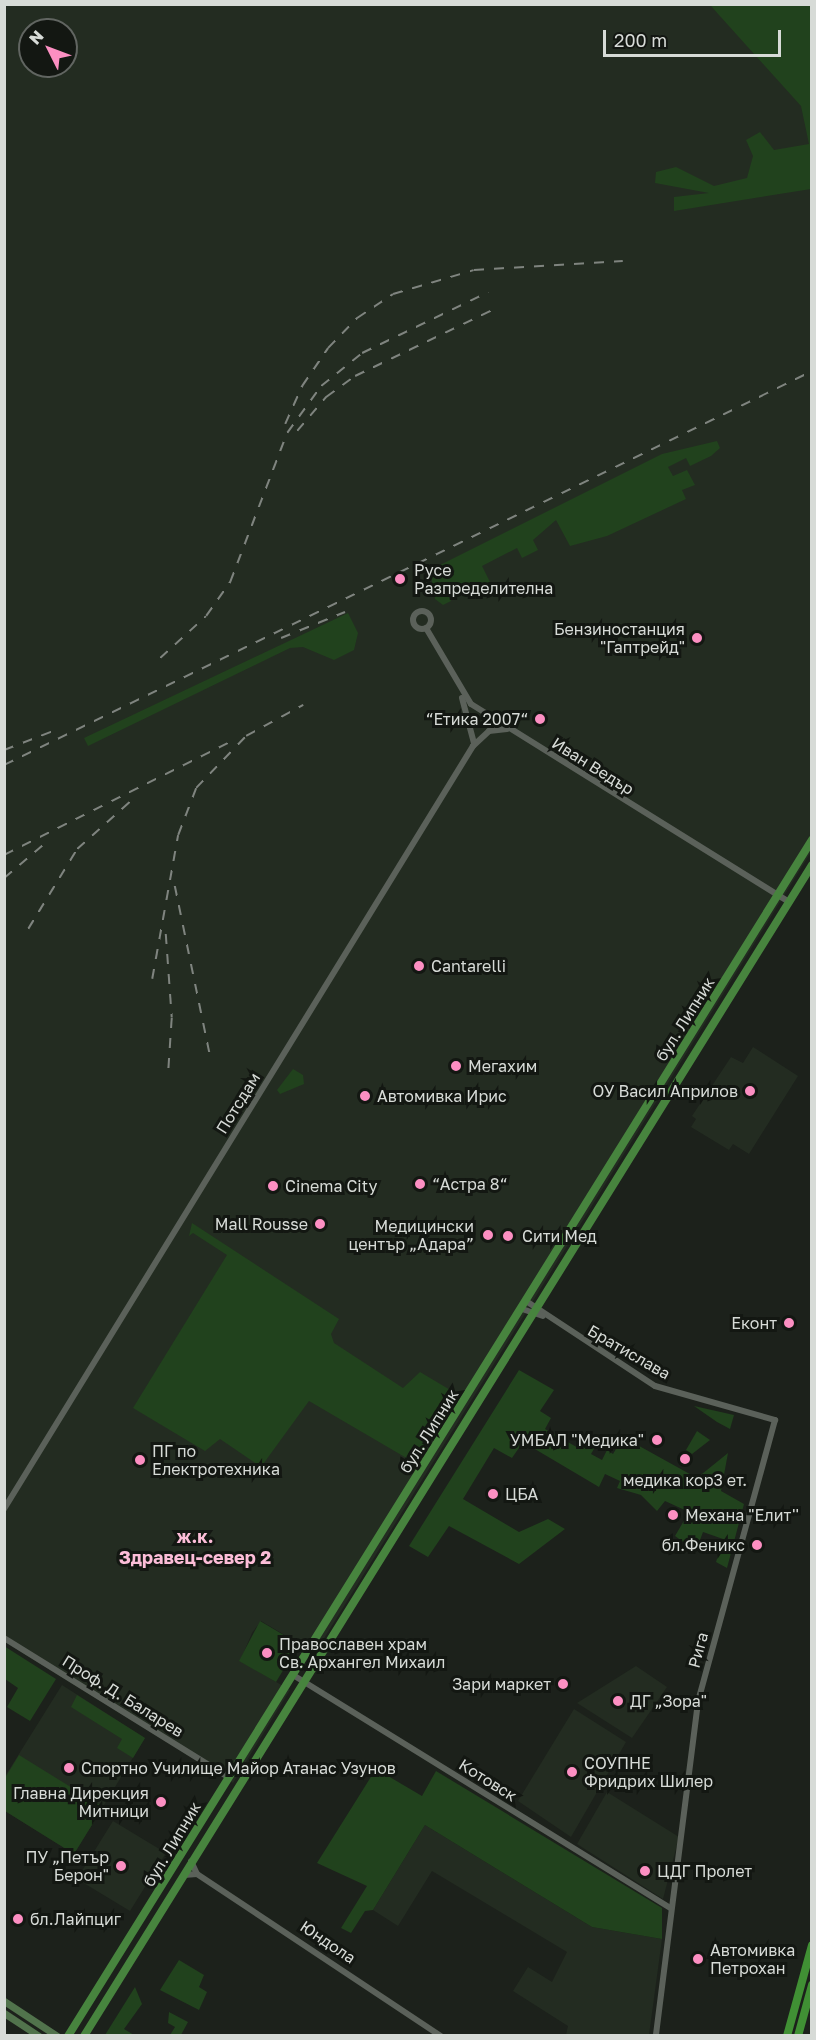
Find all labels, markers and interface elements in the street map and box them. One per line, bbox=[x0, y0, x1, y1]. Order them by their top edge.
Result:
north arrow bbox=[18, 18, 78, 78]
scale bar bbox=[606, 18, 784, 56]
text: N bbox=[25, 26, 48, 49]
text: 200 m bbox=[614, 29, 667, 51]
place label: Русе Разпределителна bbox=[414, 560, 553, 598]
marker: Русе Разпределителна bbox=[391, 570, 409, 588]
place label: Бензиностанция "Гаптрейд" bbox=[554, 619, 685, 657]
marker: Бензиностанция "Гаптрейд" bbox=[690, 631, 704, 645]
place label: “Етика 2007“ bbox=[426, 709, 528, 729]
marker: “Етика 2007“ bbox=[533, 712, 547, 726]
street label: Иван Ведър bbox=[549, 733, 637, 799]
place label: Cantarelli bbox=[431, 956, 506, 976]
marker: Cantarelli bbox=[412, 959, 426, 973]
street label: бул. Липник bbox=[652, 973, 718, 1065]
place label: Мегахим bbox=[468, 1056, 537, 1076]
marker: Мегахим bbox=[449, 1059, 463, 1073]
street label: Потсдам bbox=[212, 1069, 264, 1137]
place label: ОУ Васил Априлов bbox=[592, 1081, 738, 1101]
marker: ОУ Васил Априлов bbox=[743, 1084, 757, 1098]
place label: Автомивка Ирис bbox=[377, 1086, 507, 1106]
marker: Автомивка Ирис bbox=[358, 1089, 372, 1103]
place label: “Астра 8“ bbox=[432, 1174, 507, 1194]
place label: Cinema City bbox=[285, 1176, 377, 1196]
marker: “Астра 8“ bbox=[413, 1177, 427, 1191]
marker: Cinema City bbox=[266, 1179, 280, 1193]
place label: Mall Rousse bbox=[215, 1214, 308, 1234]
place label: Медицински център „Адара” bbox=[348, 1216, 474, 1254]
marker: Mall Rousse bbox=[313, 1217, 327, 1231]
marker: Медицински център „Адара” bbox=[479, 1226, 497, 1244]
place label: Сити Мед bbox=[522, 1226, 597, 1246]
marker: Сити Мед bbox=[499, 1227, 517, 1245]
place label: Еконт bbox=[731, 1313, 777, 1333]
marker: Еконт bbox=[782, 1316, 796, 1330]
street label: Братислава bbox=[584, 1321, 674, 1383]
street label: бул. Липник bbox=[396, 1385, 462, 1477]
place label: УМБАЛ "Медика" bbox=[510, 1430, 644, 1450]
marker: УМБАЛ "Медика" bbox=[648, 1431, 666, 1449]
place label: ПГ по Електротехника bbox=[152, 1441, 280, 1479]
marker: медика кор3 ет. bbox=[676, 1450, 694, 1468]
marker: ПГ по Електротехника bbox=[133, 1453, 147, 1467]
place label: медика кор3 ет. bbox=[623, 1470, 747, 1490]
place label: ЦБА bbox=[505, 1484, 538, 1504]
marker: ЦБА bbox=[486, 1487, 500, 1501]
place label: Механа "Елит'' bbox=[685, 1505, 799, 1525]
marker: Механа "Елит'' bbox=[666, 1508, 680, 1522]
district label: ж.к. Здравец-север 2 bbox=[119, 1526, 271, 1568]
place label: бл.Феникс bbox=[662, 1535, 745, 1555]
marker: бл.Феникс bbox=[750, 1538, 764, 1552]
street label: Рига bbox=[684, 1630, 712, 1670]
place label: Православен храм Св. Архангел Михаил bbox=[279, 1634, 445, 1672]
marker: Православен храм Св. Архангел Михаил bbox=[260, 1646, 274, 1660]
street label: Проф. Д. Баларев bbox=[59, 1651, 187, 1741]
place label: Зари маркет bbox=[452, 1674, 551, 1694]
marker: Зари маркет bbox=[556, 1677, 570, 1691]
place label: ДГ „Зора" bbox=[630, 1691, 707, 1711]
marker: ДГ „Зора" bbox=[611, 1694, 625, 1708]
place label: СОУПНЕ Фридрих Шилер bbox=[584, 1753, 713, 1791]
street label: Котовск bbox=[456, 1755, 520, 1805]
place label: Спортно Училище Майор Атанас Узунов bbox=[81, 1758, 396, 1778]
marker: Спортно Училище Майор Атанас Узунов bbox=[62, 1761, 76, 1775]
marker: СОУПНЕ Фридрих Шилер bbox=[565, 1765, 579, 1779]
place label: Главна Дирекция Митници bbox=[13, 1783, 149, 1821]
marker: Главна Дирекция Митници bbox=[154, 1795, 168, 1809]
street label: бул. Липник bbox=[139, 1798, 205, 1890]
place label: ПУ „Петър Берон" bbox=[25, 1847, 109, 1885]
marker: ПУ „Петър Берон" bbox=[114, 1859, 128, 1873]
place label: ЦДГ Пролет bbox=[657, 1861, 752, 1881]
marker: ЦДГ Пролет bbox=[638, 1864, 652, 1878]
place label: бл.Лайпциг bbox=[30, 1909, 121, 1929]
marker: бл.Лайпциг bbox=[11, 1912, 25, 1926]
street label: Юндола bbox=[297, 1917, 359, 1967]
place label: Автомивка Петрохан bbox=[710, 1940, 795, 1978]
marker: Автомивка Петрохан bbox=[691, 1952, 705, 1966]

